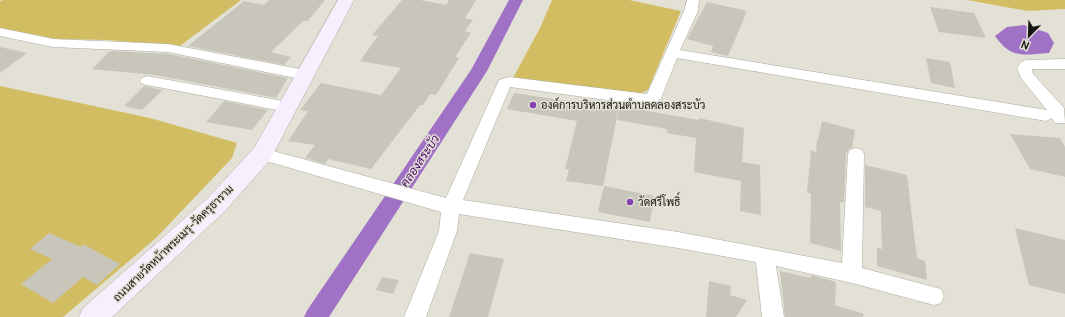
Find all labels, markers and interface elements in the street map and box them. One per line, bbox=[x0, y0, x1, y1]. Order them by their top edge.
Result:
north arrow bbox=[1009, 16, 1049, 56]
text: N bbox=[1019, 37, 1031, 53]
place label: องค์การบริหารส่วนตำบลคลองสระบัว bbox=[541, 97, 705, 112]
marker: องค์การบริหารส่วนตำบลคลองสระบัว bbox=[528, 100, 538, 110]
water label: คลองสระบัว bbox=[397, 132, 443, 190]
street label: ถนนสายวัดหน้าพระเมรุ-วัดครุธาราม bbox=[110, 182, 238, 306]
place label: วัดศรีโพธิ์ bbox=[638, 191, 680, 209]
marker: วัดศรีโพธิ์ bbox=[625, 197, 635, 207]

